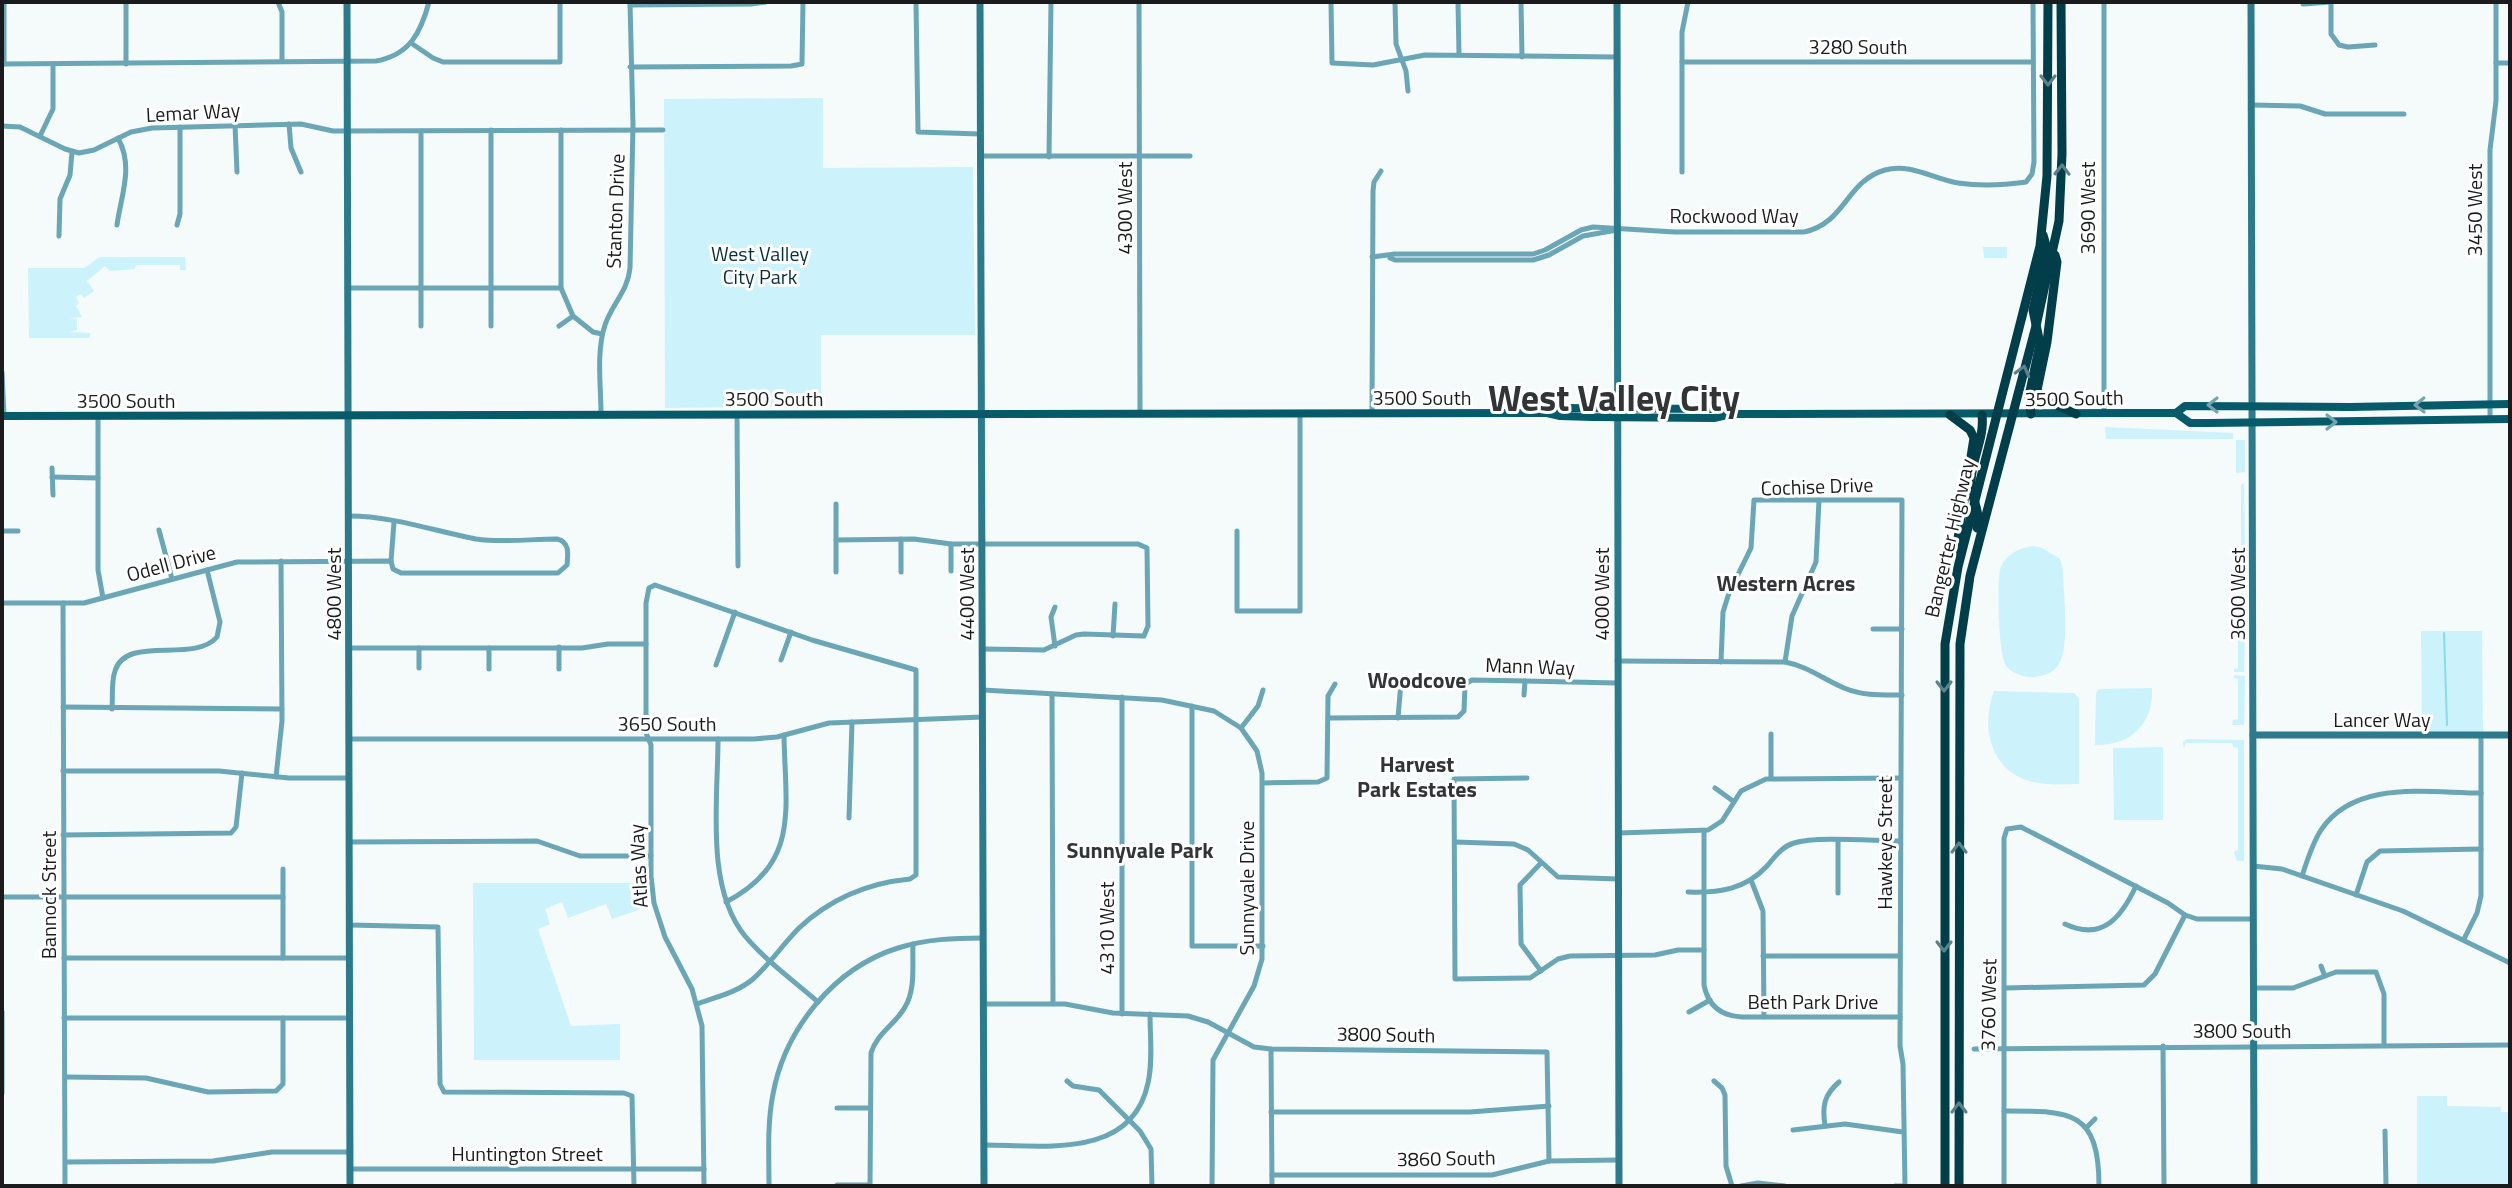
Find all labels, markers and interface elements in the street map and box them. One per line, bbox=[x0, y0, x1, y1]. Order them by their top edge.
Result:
street label: 3280 South bbox=[1809, 31, 1907, 62]
one-way arrow bbox=[2039, 74, 2057, 87]
street label: Lemar Way bbox=[145, 94, 241, 130]
street label: Stanton Drive bbox=[598, 153, 632, 269]
street label: 4300 West bbox=[1109, 162, 1140, 254]
street label: 3690 West bbox=[2072, 162, 2103, 254]
one-way arrow bbox=[2053, 163, 2071, 176]
street label: 3450 West bbox=[2459, 164, 2490, 256]
street label: Rockwood Way bbox=[1669, 200, 1799, 231]
park label: West Valley City Park bbox=[711, 238, 809, 292]
one-way arrow bbox=[2014, 364, 2031, 378]
district label: West Valley City bbox=[1488, 370, 1740, 425]
street label: 3500 South bbox=[1373, 382, 1471, 413]
street label: 3500 South bbox=[2024, 382, 2124, 414]
street label: 3500 South bbox=[725, 383, 823, 414]
street label: 3500 South bbox=[77, 385, 175, 416]
one-way arrow bbox=[2206, 396, 2219, 414]
one-way arrow bbox=[2413, 396, 2426, 414]
one-way arrow bbox=[2325, 413, 2338, 431]
street label: Bangerter Highway bbox=[1916, 455, 1982, 621]
street label: Cochise Drive bbox=[1760, 469, 1874, 503]
street label: Odell Drive bbox=[123, 536, 219, 590]
street label: 4800 West bbox=[318, 548, 349, 640]
street label: 4400 West bbox=[951, 548, 982, 640]
street label: 4000 West bbox=[1586, 548, 1617, 640]
street label: 3600 West bbox=[2222, 548, 2253, 640]
district label: Western Acres bbox=[1717, 566, 1855, 600]
street label: Mann Way bbox=[1485, 649, 1576, 683]
district label: Woodcove bbox=[1368, 663, 1466, 697]
one-way arrow bbox=[1935, 680, 1953, 693]
street label: Lancer Way bbox=[2333, 704, 2431, 735]
street label: 3650 South bbox=[618, 708, 716, 739]
district label: Harvest Park Estates bbox=[1357, 747, 1477, 806]
street label: Hawkeye Street bbox=[1869, 776, 1900, 910]
street label: Sunnyvale Drive bbox=[1231, 821, 1262, 955]
street label: Atlas Way bbox=[620, 823, 656, 909]
street label: Bannock Street bbox=[33, 831, 64, 959]
district label: Sunnyvale Park bbox=[1066, 833, 1214, 867]
one-way arrow bbox=[1950, 841, 1968, 854]
street label: 4310 West bbox=[1091, 882, 1122, 974]
one-way arrow bbox=[1935, 940, 1953, 953]
street label: 3760 West bbox=[1972, 958, 2004, 1052]
street label: Beth Park Drive bbox=[1748, 986, 1878, 1017]
street label: 3800 South bbox=[2193, 1015, 2291, 1046]
street label: 3800 South bbox=[1336, 1018, 1436, 1050]
one-way arrow bbox=[1950, 1101, 1968, 1114]
street label: Huntington Street bbox=[451, 1138, 603, 1169]
street label: 3860 South bbox=[1396, 1142, 1496, 1174]

